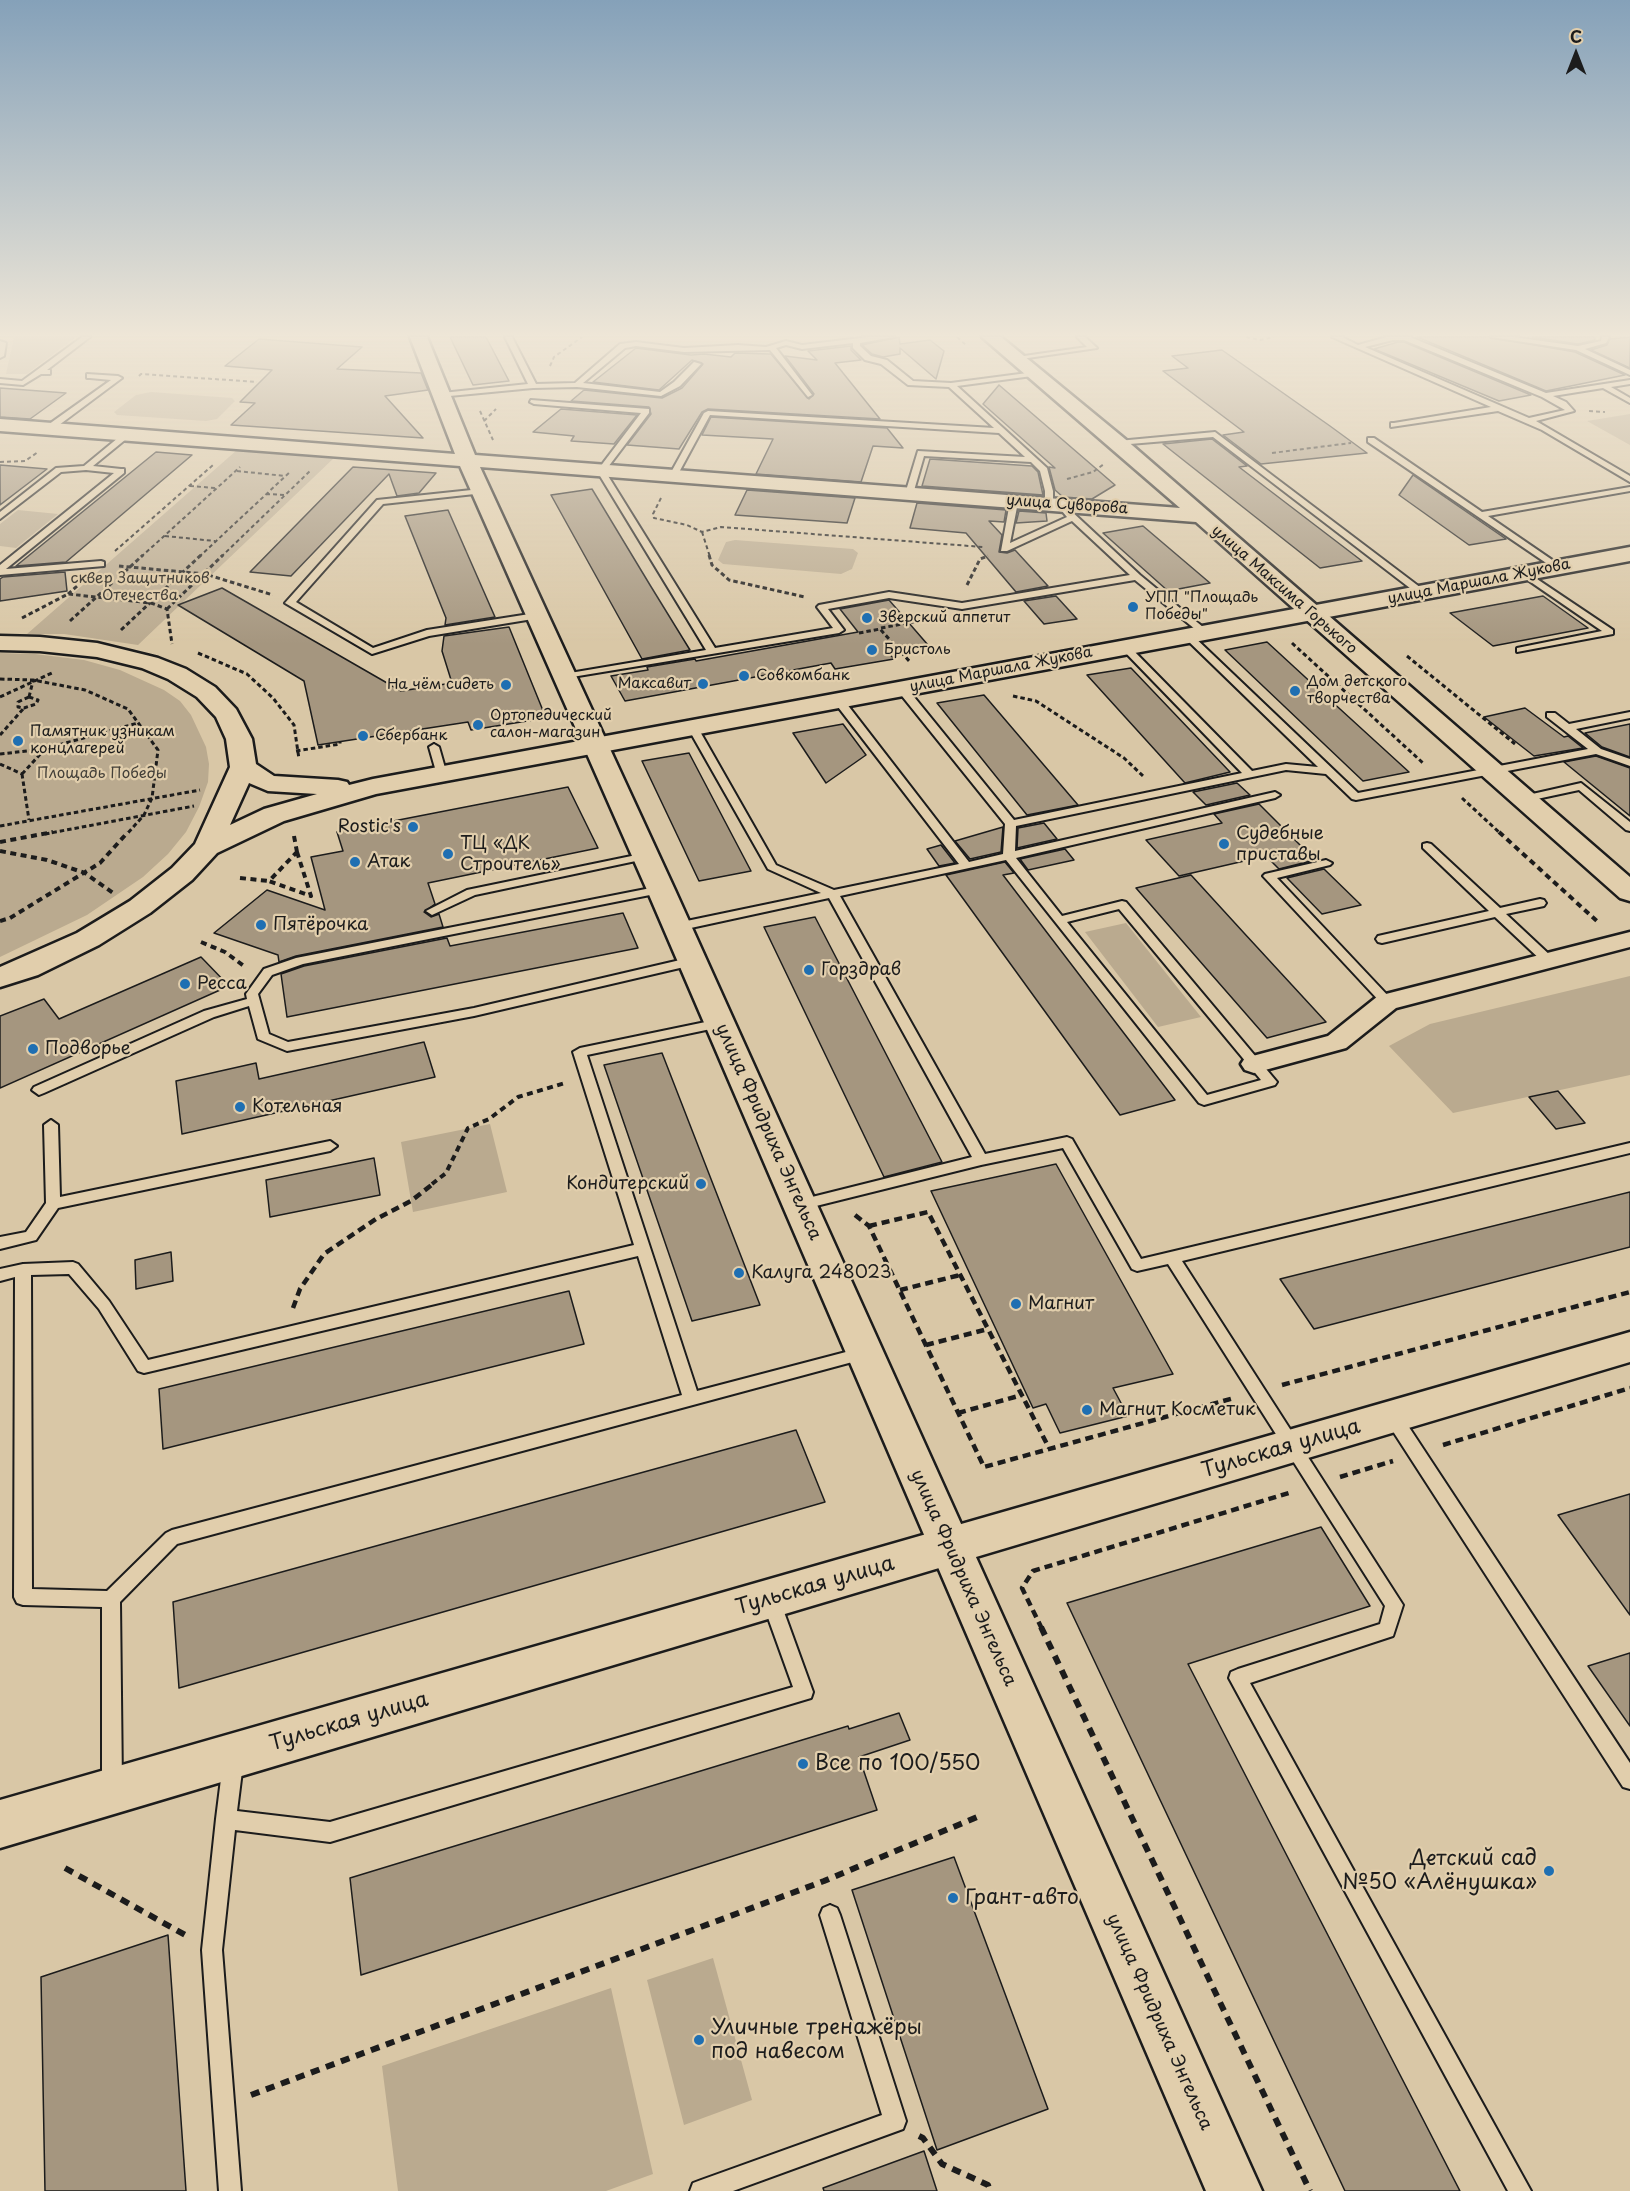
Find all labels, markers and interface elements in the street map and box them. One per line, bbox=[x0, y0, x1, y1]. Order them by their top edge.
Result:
north arrow bbox=[1546, 24, 1606, 84]
text: С bbox=[1570, 24, 1582, 48]
street label: улица Суворова bbox=[1006, 492, 1128, 518]
street label: улица Максима Горького bbox=[1207, 522, 1361, 658]
street label: улица Маршала Жукова bbox=[1386, 555, 1572, 609]
park label: сквер Защитников Отечества bbox=[70, 570, 210, 605]
place label: УПП "Площадь Победы" bbox=[1145, 589, 1258, 624]
marker: УПП "Площадь Победы" bbox=[1126, 600, 1140, 614]
place label: Зверский аппетит bbox=[879, 609, 1010, 627]
marker: Зверский аппетит bbox=[860, 611, 874, 625]
place label: Бристоль bbox=[884, 641, 951, 659]
marker: Бристоль bbox=[865, 643, 879, 657]
street label: улица Маршала Жукова bbox=[908, 643, 1094, 697]
place label: Совкомбанк bbox=[756, 667, 850, 685]
marker: Совкомбанк bbox=[737, 669, 751, 683]
place label: Дом детского творчества bbox=[1307, 673, 1407, 708]
place label: Максавит bbox=[618, 675, 691, 693]
place label: На чём сидеть bbox=[387, 676, 494, 694]
marker: Максавит bbox=[696, 677, 710, 691]
marker: На чём сидеть bbox=[499, 678, 513, 692]
marker: Дом детского творчества bbox=[1288, 684, 1302, 698]
place label: Ортопедический салон-магазин bbox=[490, 707, 612, 742]
marker: Ортопедический салон-магазин bbox=[471, 718, 485, 732]
place label: Памятник узникам концлагерей bbox=[30, 723, 175, 758]
place label: Сбербанк bbox=[375, 727, 447, 745]
marker: Сбербанк bbox=[356, 729, 370, 743]
marker: Памятник узникам концлагерей bbox=[11, 734, 25, 748]
park label: Площадь Победы bbox=[37, 765, 167, 783]
place label: Rostic's bbox=[338, 816, 401, 838]
marker: Rostic's bbox=[406, 820, 420, 834]
place label: Судебные приставы bbox=[1236, 823, 1324, 866]
place label: ТЦ «ДК Строитель» bbox=[460, 833, 561, 876]
marker: Судебные приставы bbox=[1217, 837, 1231, 851]
marker: ТЦ «ДК Строитель» bbox=[441, 847, 455, 861]
place label: Атак bbox=[367, 851, 410, 873]
marker: Атак bbox=[348, 855, 362, 869]
place label: Пятёрочка bbox=[273, 914, 368, 936]
marker: Пятёрочка bbox=[254, 918, 268, 932]
place label: Горздрав bbox=[821, 959, 901, 981]
marker: Горздрав bbox=[802, 963, 816, 977]
place label: Ресса bbox=[197, 973, 247, 995]
marker: Ресса bbox=[178, 977, 192, 991]
street label: улица Фридриха Энгельса bbox=[710, 1020, 826, 1244]
place label: Подворье bbox=[45, 1038, 131, 1060]
marker: Подворье bbox=[26, 1042, 40, 1056]
place label: Котельная bbox=[252, 1096, 343, 1118]
marker: Котельная bbox=[233, 1100, 247, 1114]
place label: Кондитерский bbox=[566, 1173, 689, 1195]
marker: Кондитерский bbox=[694, 1177, 708, 1191]
place label: Калуга 248023 bbox=[751, 1262, 892, 1284]
marker: Калуга 248023 bbox=[732, 1266, 746, 1280]
place label: Магнит bbox=[1028, 1293, 1094, 1315]
marker: Магнит bbox=[1009, 1297, 1023, 1311]
place label: Магнит Косметик bbox=[1099, 1399, 1256, 1421]
marker: Магнит Косметик bbox=[1080, 1403, 1094, 1417]
street label: Тульская улица bbox=[1199, 1414, 1363, 1484]
street label: улица Фридриха Энгельса bbox=[905, 1466, 1021, 1690]
street label: Тульская улица bbox=[733, 1551, 897, 1621]
street label: Тульская улица bbox=[267, 1687, 431, 1757]
place label: Все по 100/550 bbox=[815, 1751, 980, 1777]
marker: Все по 100/550 bbox=[796, 1757, 810, 1771]
place label: Детский сад №50 «Алёнушка» bbox=[1342, 1846, 1537, 1896]
marker: Детский сад №50 «Алёнушка» bbox=[1542, 1864, 1556, 1878]
place label: Грант-авто bbox=[965, 1885, 1079, 1911]
marker: Грант-авто bbox=[946, 1891, 960, 1905]
street label: улица Фридриха Энгельса bbox=[1101, 1910, 1217, 2134]
place label: Уличные тренажёры под навесом bbox=[711, 2015, 922, 2065]
marker: Уличные тренажёры под навесом bbox=[692, 2033, 706, 2047]

